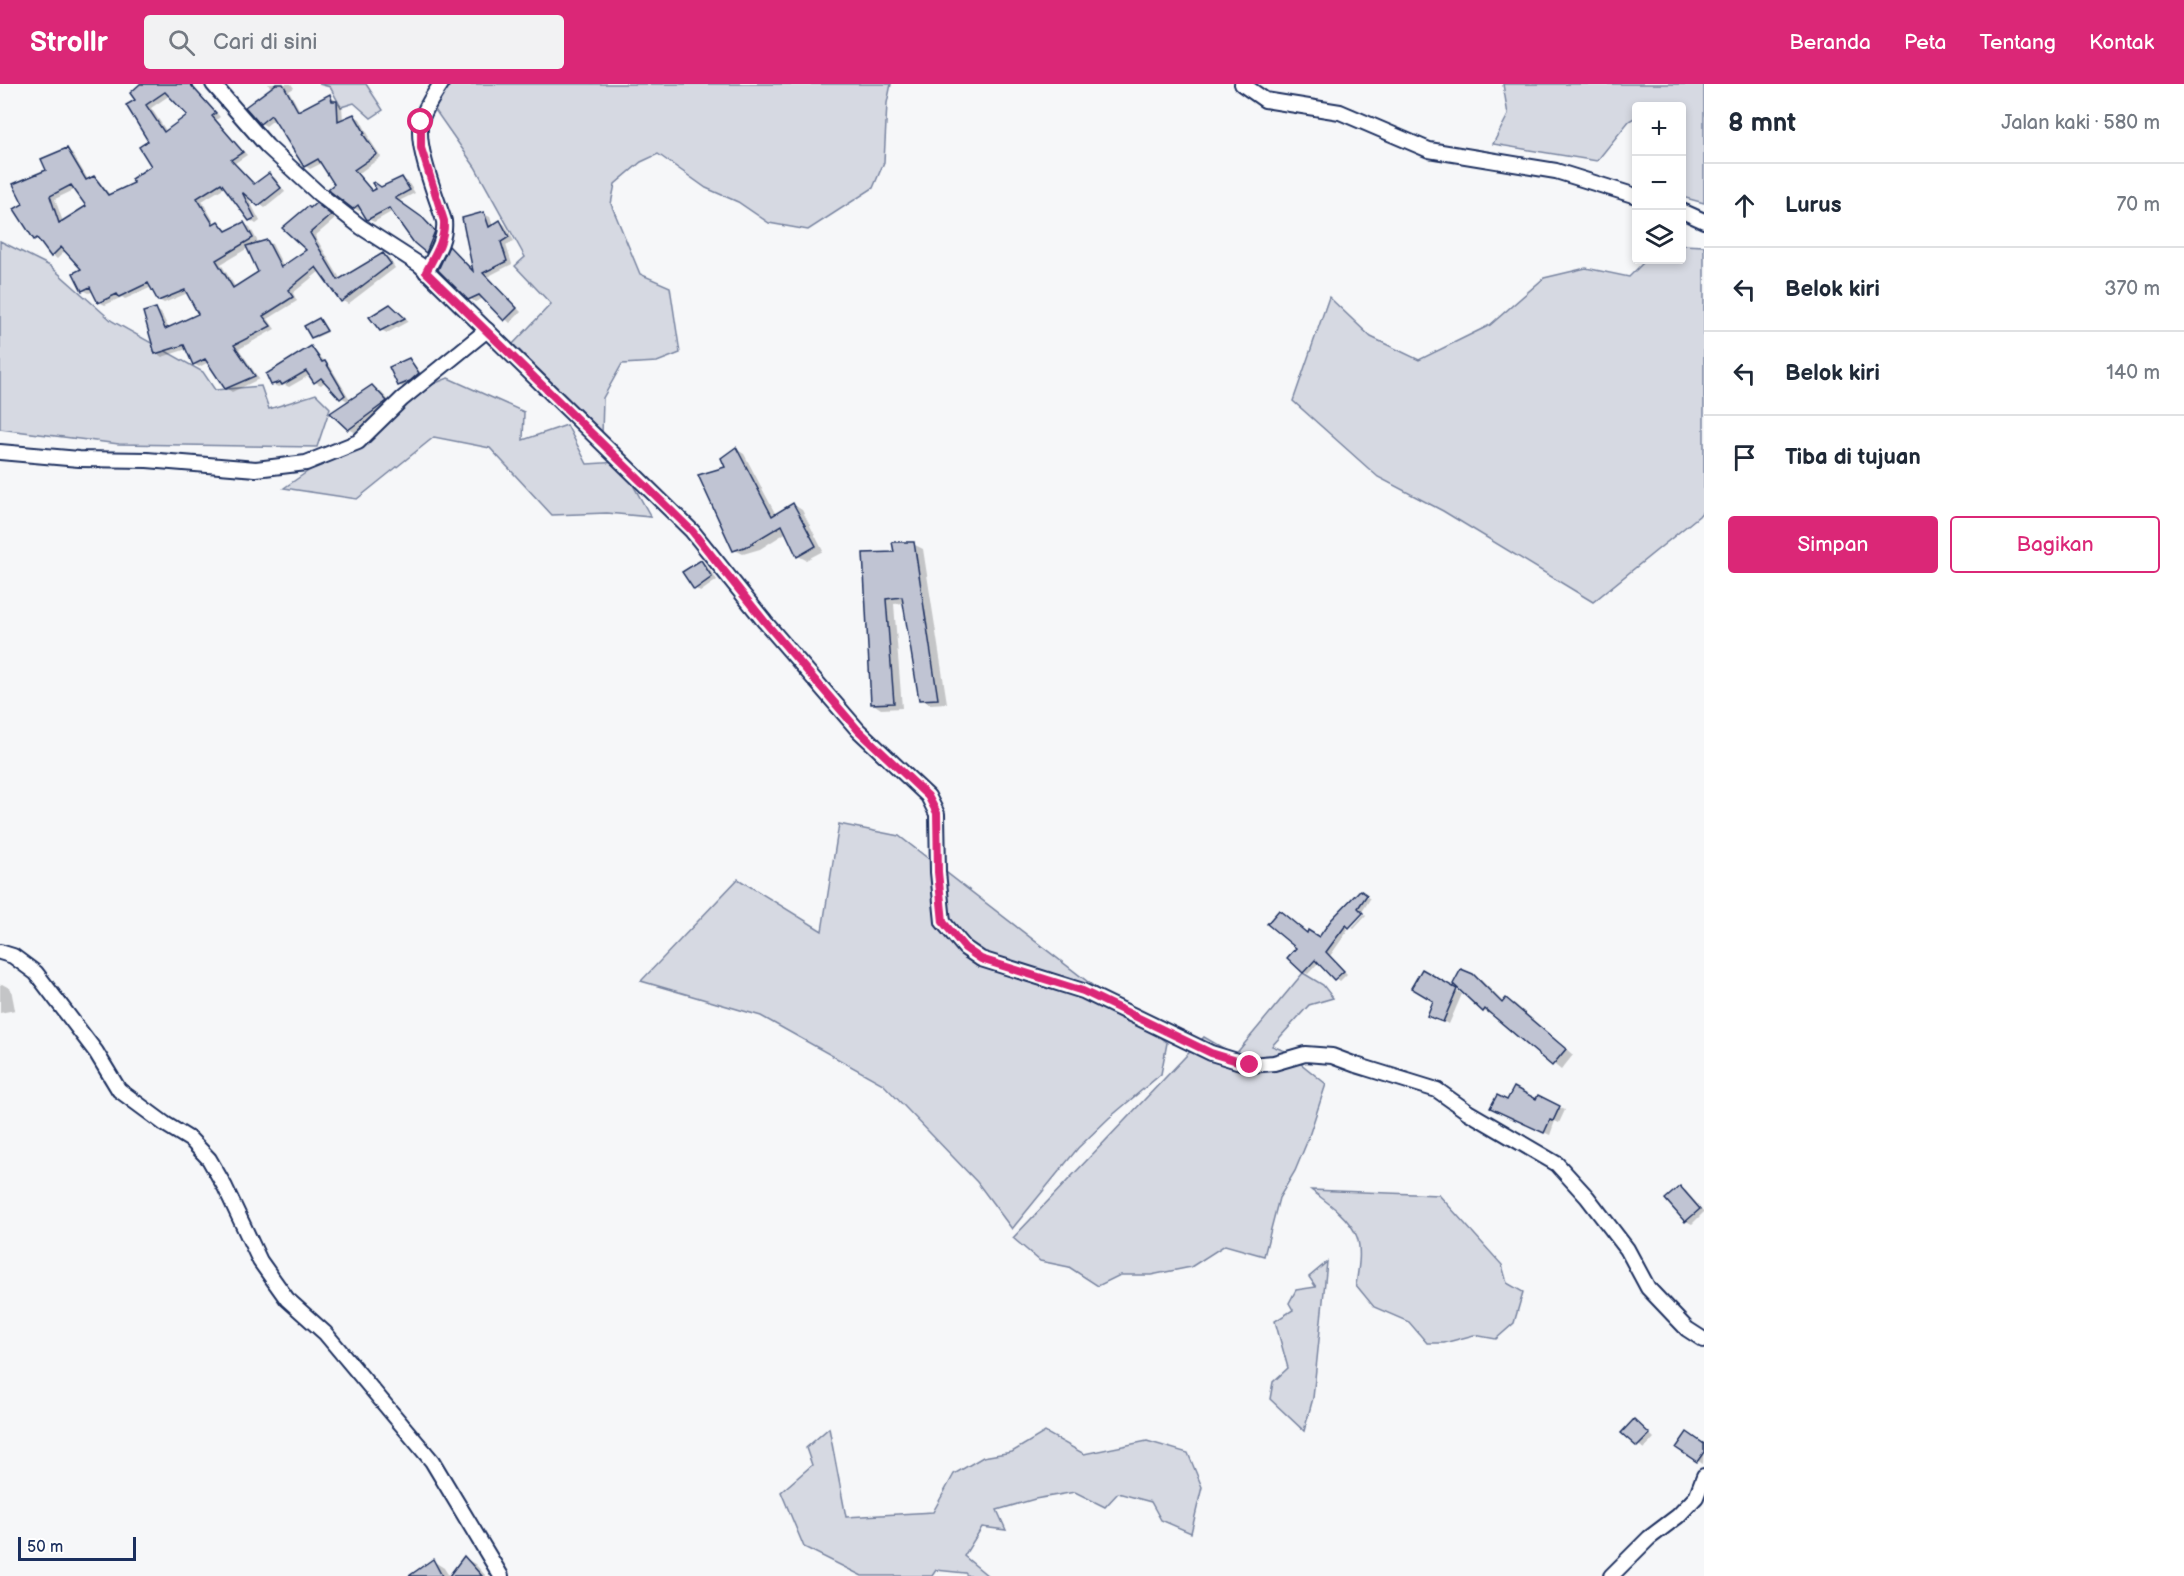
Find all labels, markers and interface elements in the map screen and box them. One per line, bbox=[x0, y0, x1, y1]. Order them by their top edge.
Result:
search box bbox=[144, 15, 564, 69]
text: Strollr bbox=[30, 26, 108, 59]
icon: search bbox=[165, 26, 198, 59]
text: Cari di sini bbox=[213, 29, 317, 56]
text: Beranda bbox=[1789, 30, 1871, 55]
text: Peta bbox=[1904, 30, 1947, 55]
text: Tentang bbox=[1980, 30, 2056, 55]
text: Kontak bbox=[2089, 30, 2154, 55]
map controls bbox=[1632, 102, 1686, 264]
button: + bbox=[1632, 102, 1686, 156]
route start bbox=[407, 108, 433, 134]
text: 8 mnt bbox=[1728, 108, 1796, 139]
text: Jalan kaki · 580 m bbox=[2001, 111, 2160, 135]
button: − bbox=[1632, 156, 1686, 210]
icon: ahead bbox=[1728, 189, 1761, 222]
text: Lurus bbox=[1785, 192, 1841, 219]
text: 70 m bbox=[2116, 193, 2160, 217]
button: layers bbox=[1632, 210, 1686, 264]
icon: left bbox=[1728, 273, 1761, 306]
text: Belok kiri bbox=[1785, 276, 1880, 303]
text: 370 m bbox=[2104, 277, 2160, 301]
icon: left bbox=[1728, 357, 1761, 390]
text: Belok kiri bbox=[1785, 360, 1880, 387]
text: 140 m bbox=[2106, 361, 2160, 385]
icon: arrive bbox=[1728, 441, 1761, 474]
text: Tiba di tujuan bbox=[1785, 444, 1921, 471]
button: Simpan bbox=[1728, 516, 1938, 573]
button: Bagikan bbox=[1950, 516, 2160, 573]
route end bbox=[1236, 1051, 1262, 1077]
scale bar bbox=[18, 1534, 136, 1562]
text: 50 m bbox=[27, 1538, 63, 1557]

